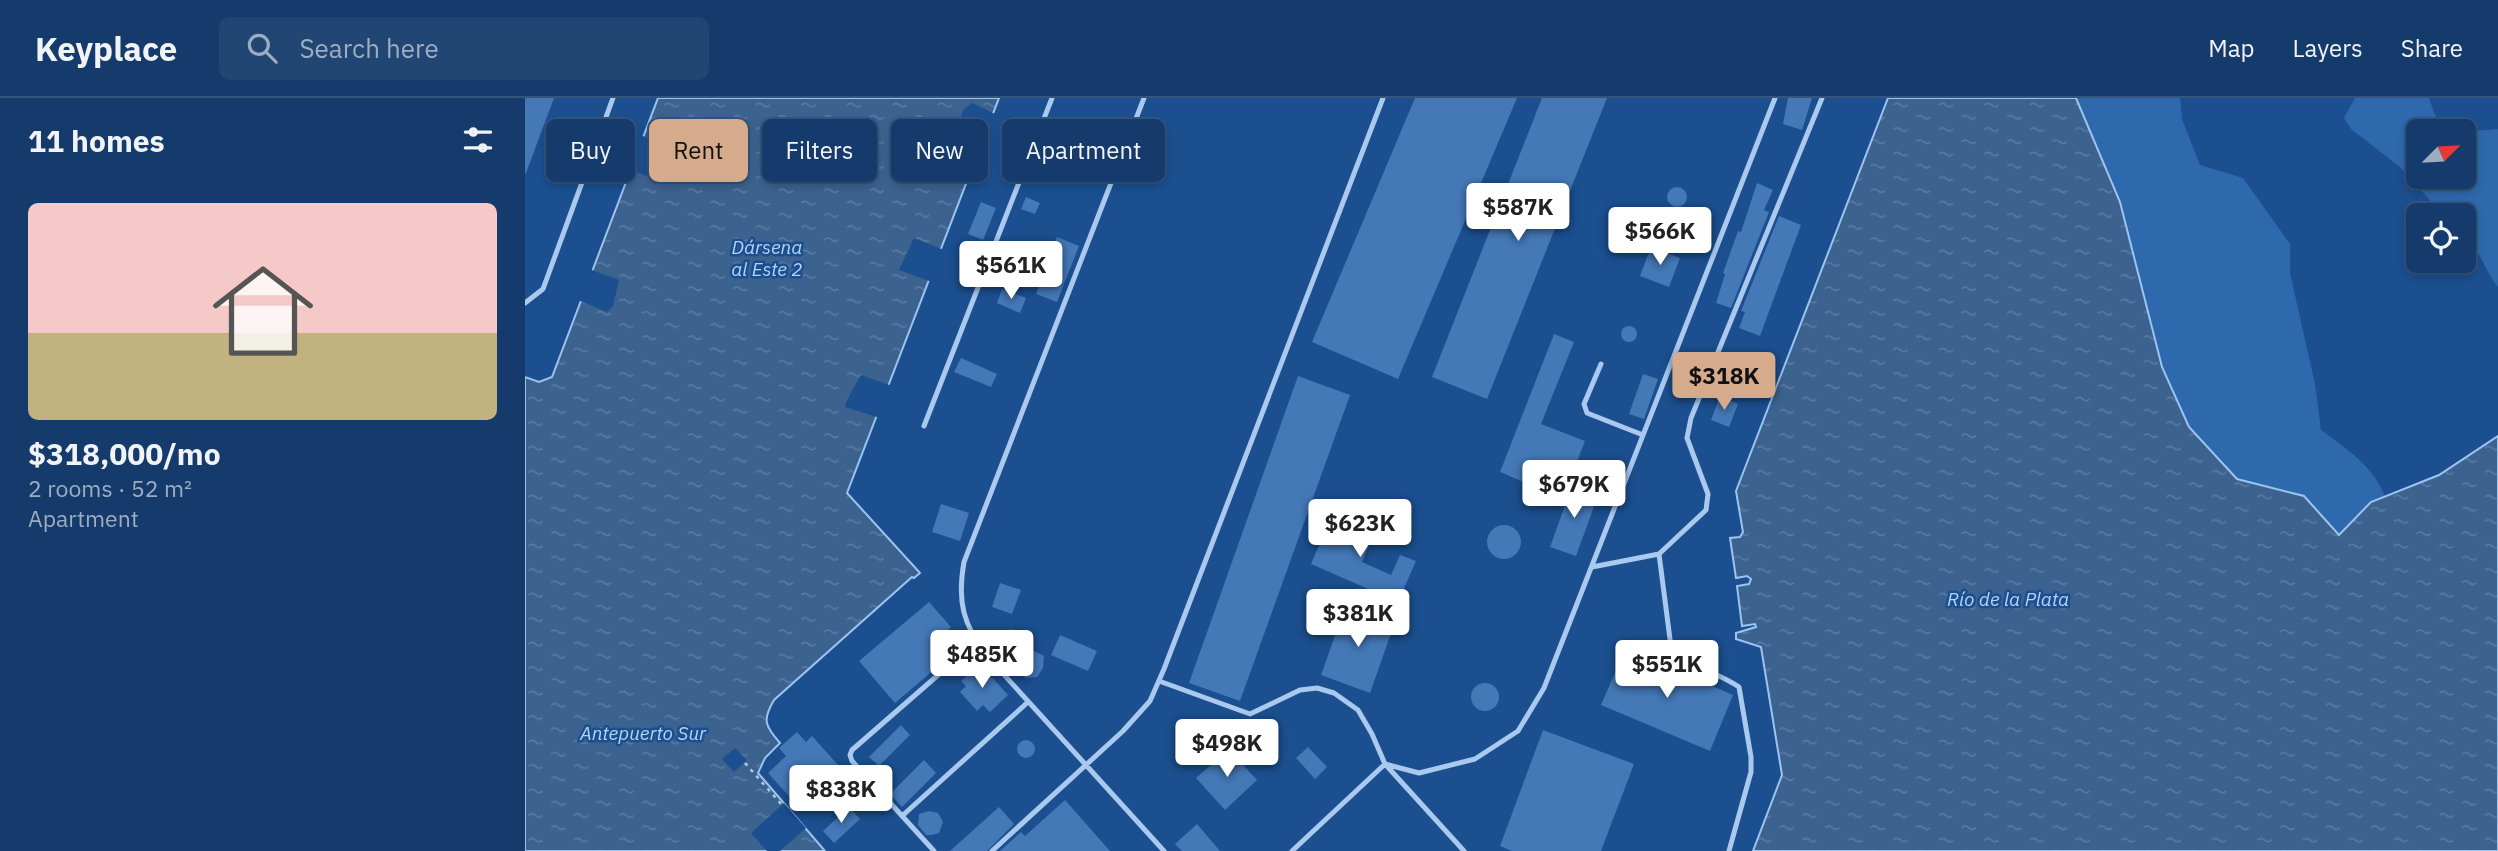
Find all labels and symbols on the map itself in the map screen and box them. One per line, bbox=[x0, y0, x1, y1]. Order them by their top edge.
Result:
north arrow bbox=[2406, 119, 2476, 189]
pin: $587K bbox=[1469, 184, 1567, 243]
pin: $566K bbox=[1611, 208, 1709, 267]
water label: Dársena al Este 2 bbox=[731, 235, 803, 281]
pin: $561K bbox=[962, 242, 1060, 301]
pin: $318K bbox=[1675, 352, 1773, 412]
pin: $679K bbox=[1525, 460, 1623, 520]
pin: $623K bbox=[1311, 500, 1409, 559]
water label: Río de la Plata bbox=[1947, 587, 2069, 611]
pin: $381K bbox=[1309, 589, 1407, 649]
pin: $485K bbox=[933, 630, 1031, 690]
pin: $551K bbox=[1618, 640, 1716, 700]
pin: $498K bbox=[1178, 720, 1276, 779]
water label: Antepuerto Sur bbox=[579, 721, 707, 745]
pin: $838K bbox=[792, 766, 890, 825]

